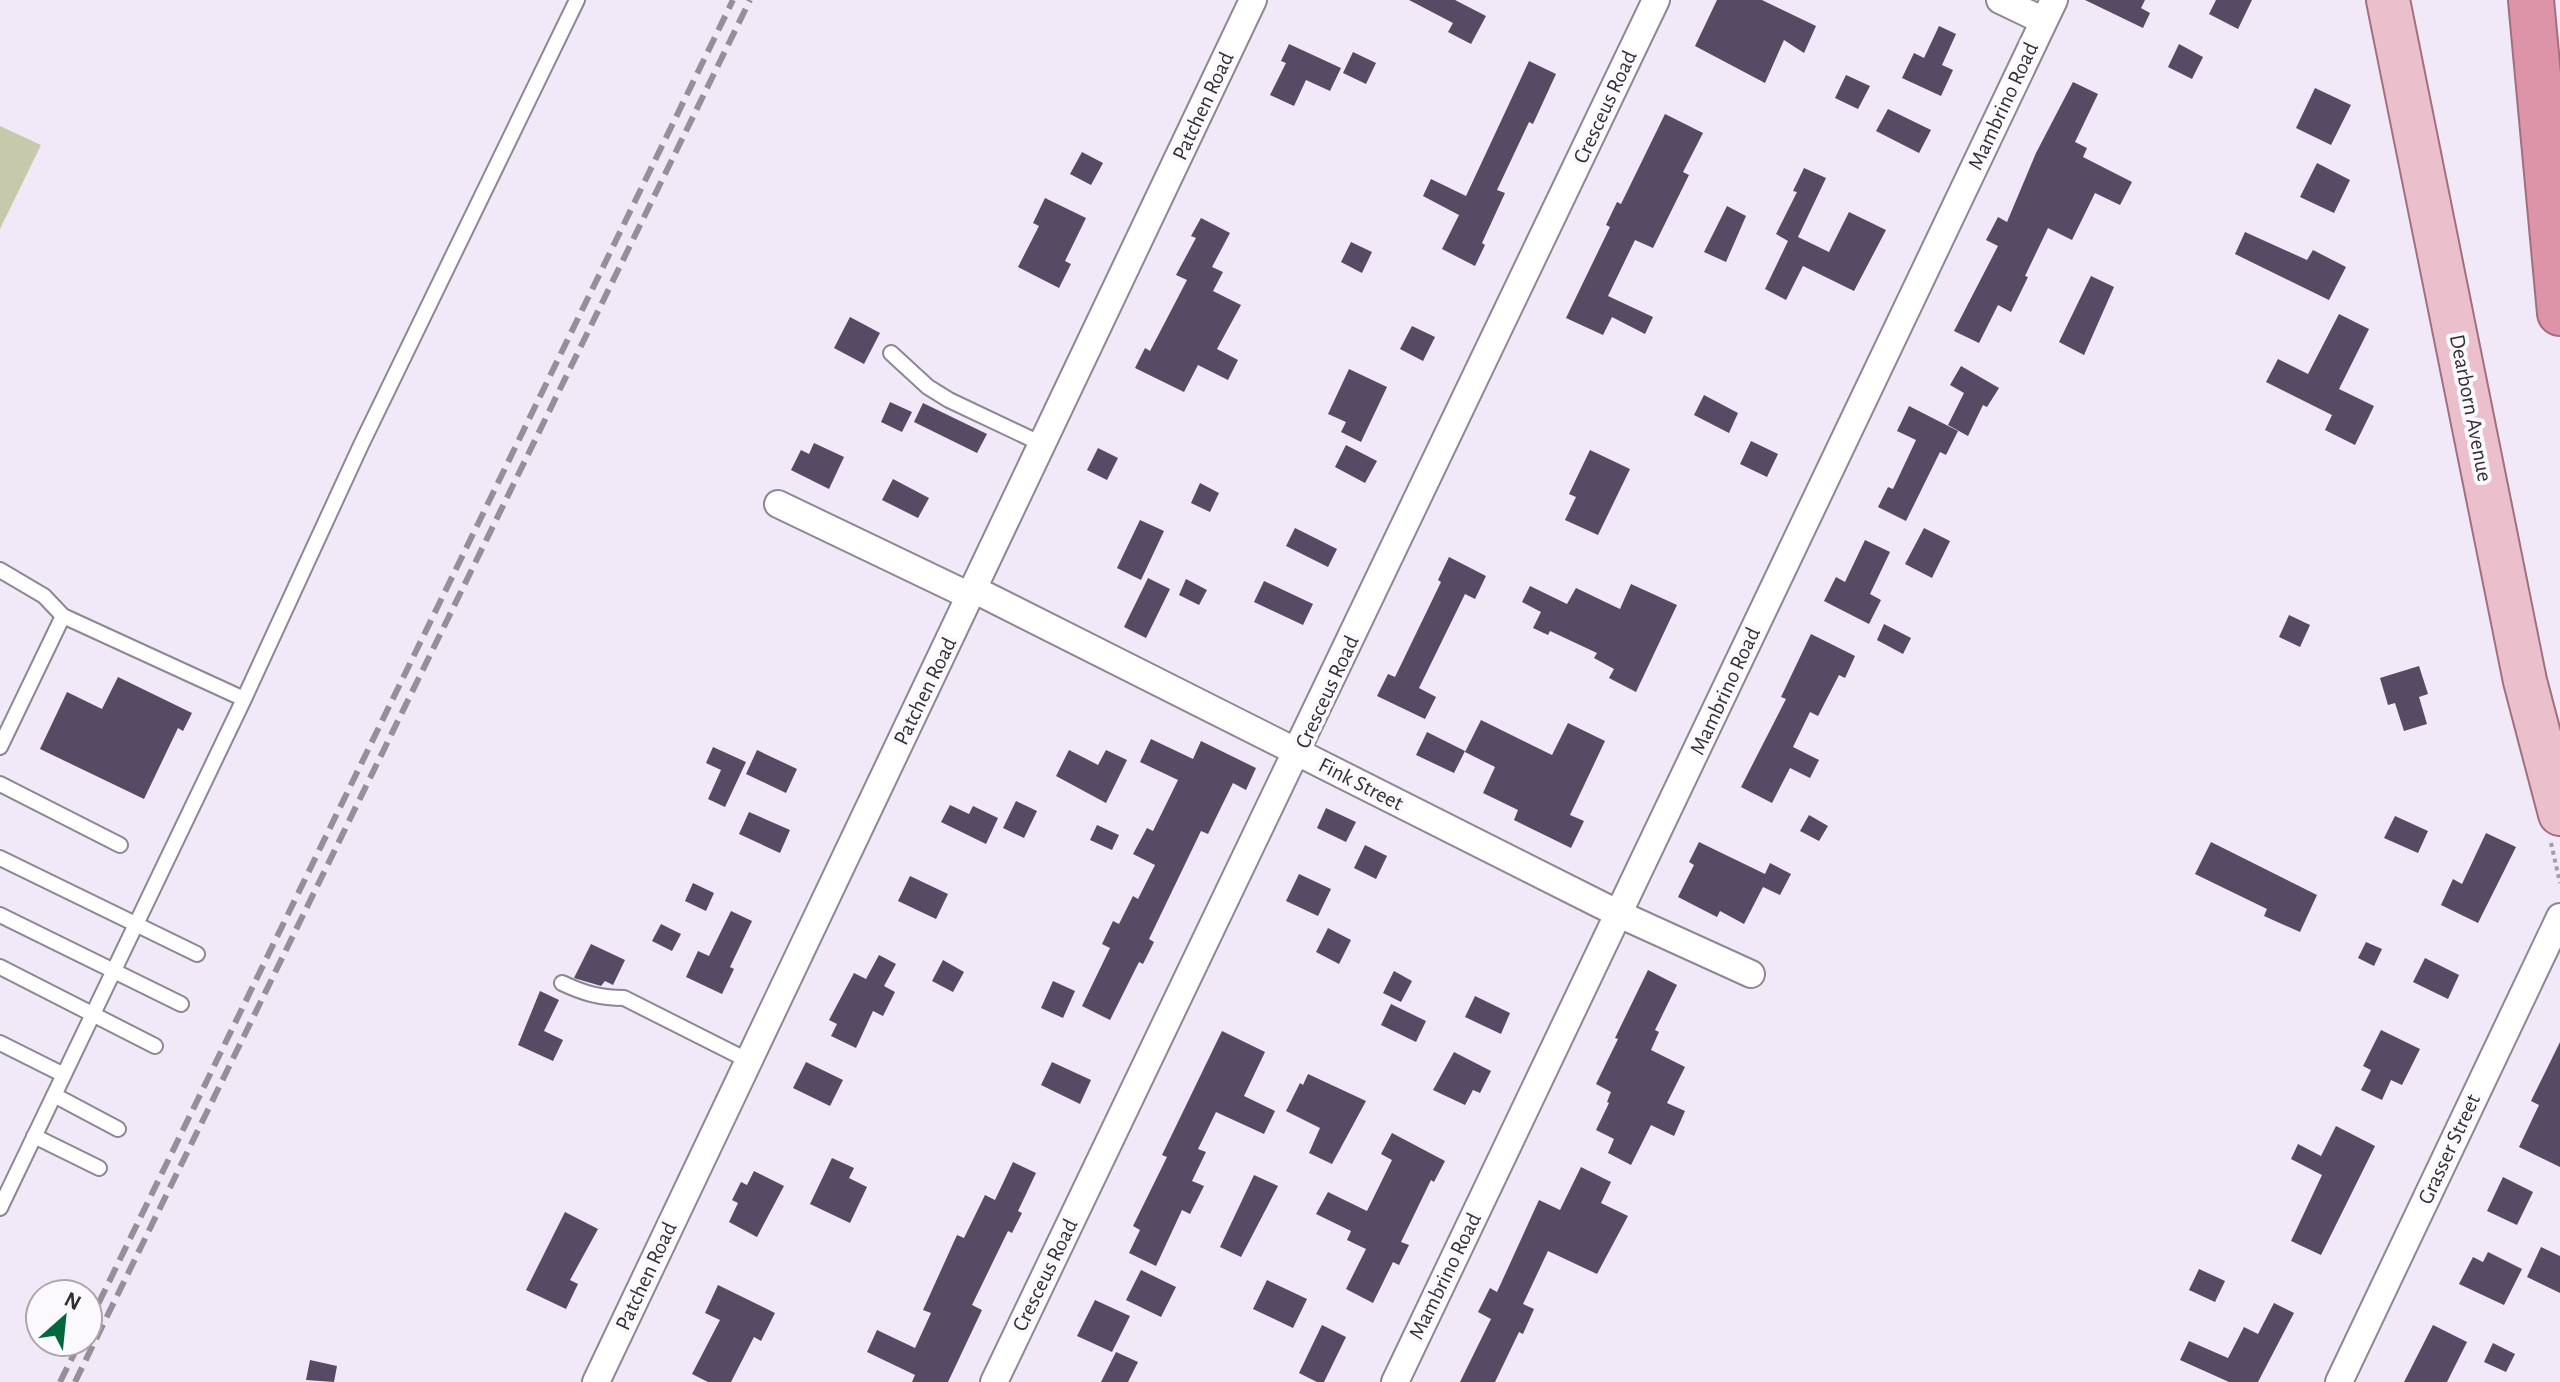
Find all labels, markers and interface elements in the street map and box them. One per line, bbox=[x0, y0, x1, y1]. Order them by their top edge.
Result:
street label: Mambrino Road bbox=[1964, 39, 2042, 173]
street label: Cresceus Road bbox=[1569, 47, 1641, 167]
street label: Patchen Road bbox=[1168, 49, 1238, 163]
street label: Dearborn Avenue bbox=[2446, 333, 2496, 483]
street label: Mambrino Road bbox=[1686, 624, 1764, 758]
street label: Cresceus Road bbox=[1291, 632, 1363, 752]
street label: Patchen Road bbox=[890, 634, 960, 748]
street label: Fink Street bbox=[1315, 753, 1407, 815]
street label: Grasser Street bbox=[2414, 1091, 2484, 1207]
street label: Mambrino Road bbox=[1405, 1209, 1485, 1343]
street label: Cresceus Road bbox=[1008, 1215, 1082, 1335]
street label: Patchen Road bbox=[611, 1219, 681, 1333]
north arrow bbox=[24, 1278, 104, 1358]
text: N bbox=[61, 1288, 84, 1314]

